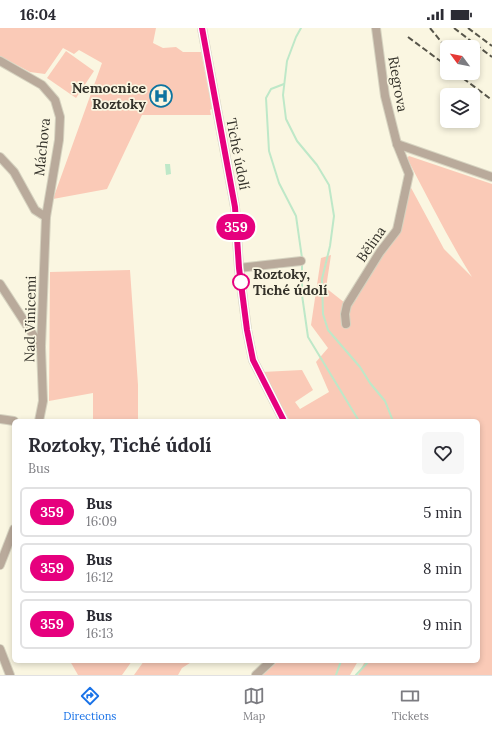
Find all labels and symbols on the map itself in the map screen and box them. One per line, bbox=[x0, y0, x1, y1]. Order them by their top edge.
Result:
north arrow bbox=[440, 40, 480, 80]
street label: Riegrova bbox=[384, 55, 412, 113]
place label: Nemocnice Roztoky bbox=[72, 79, 146, 113]
hospital icon: Nemocnice Roztoky bbox=[148, 83, 174, 109]
street label: Máchova bbox=[30, 117, 54, 177]
street label: Tiché údolí bbox=[222, 117, 254, 191]
line badge: 359 bbox=[213, 214, 259, 240]
street label: Bělina bbox=[352, 223, 390, 265]
place label: Roztoky, Tiché údolí bbox=[253, 265, 328, 299]
marker: Roztoky, Tiché údolí bbox=[232, 273, 250, 291]
street label: Nad Vinicemi bbox=[20, 275, 40, 362]

